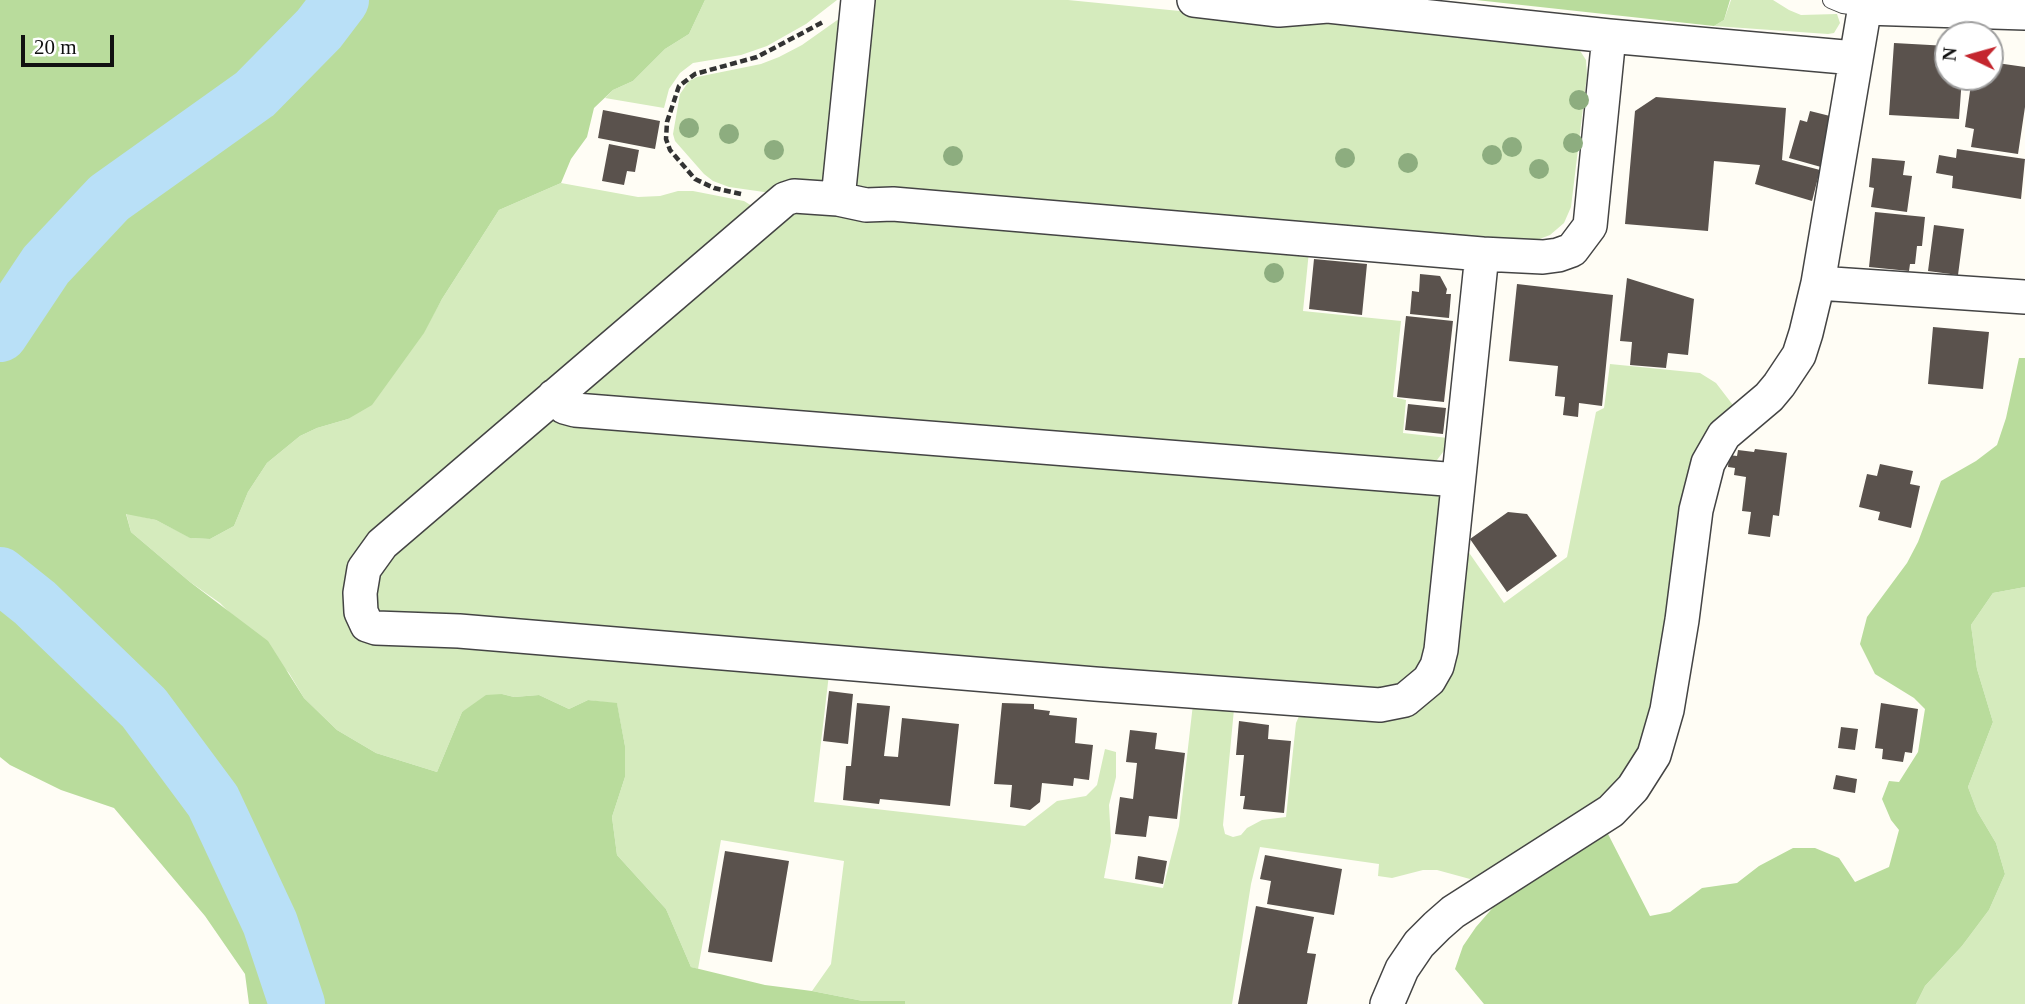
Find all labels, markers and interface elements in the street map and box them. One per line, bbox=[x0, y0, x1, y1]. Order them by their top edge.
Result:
scale bar bbox=[24, 21, 117, 65]
north arrow bbox=[1934, 21, 2004, 91]
text: 20 m bbox=[34, 35, 77, 59]
text: N bbox=[1939, 47, 1961, 62]

